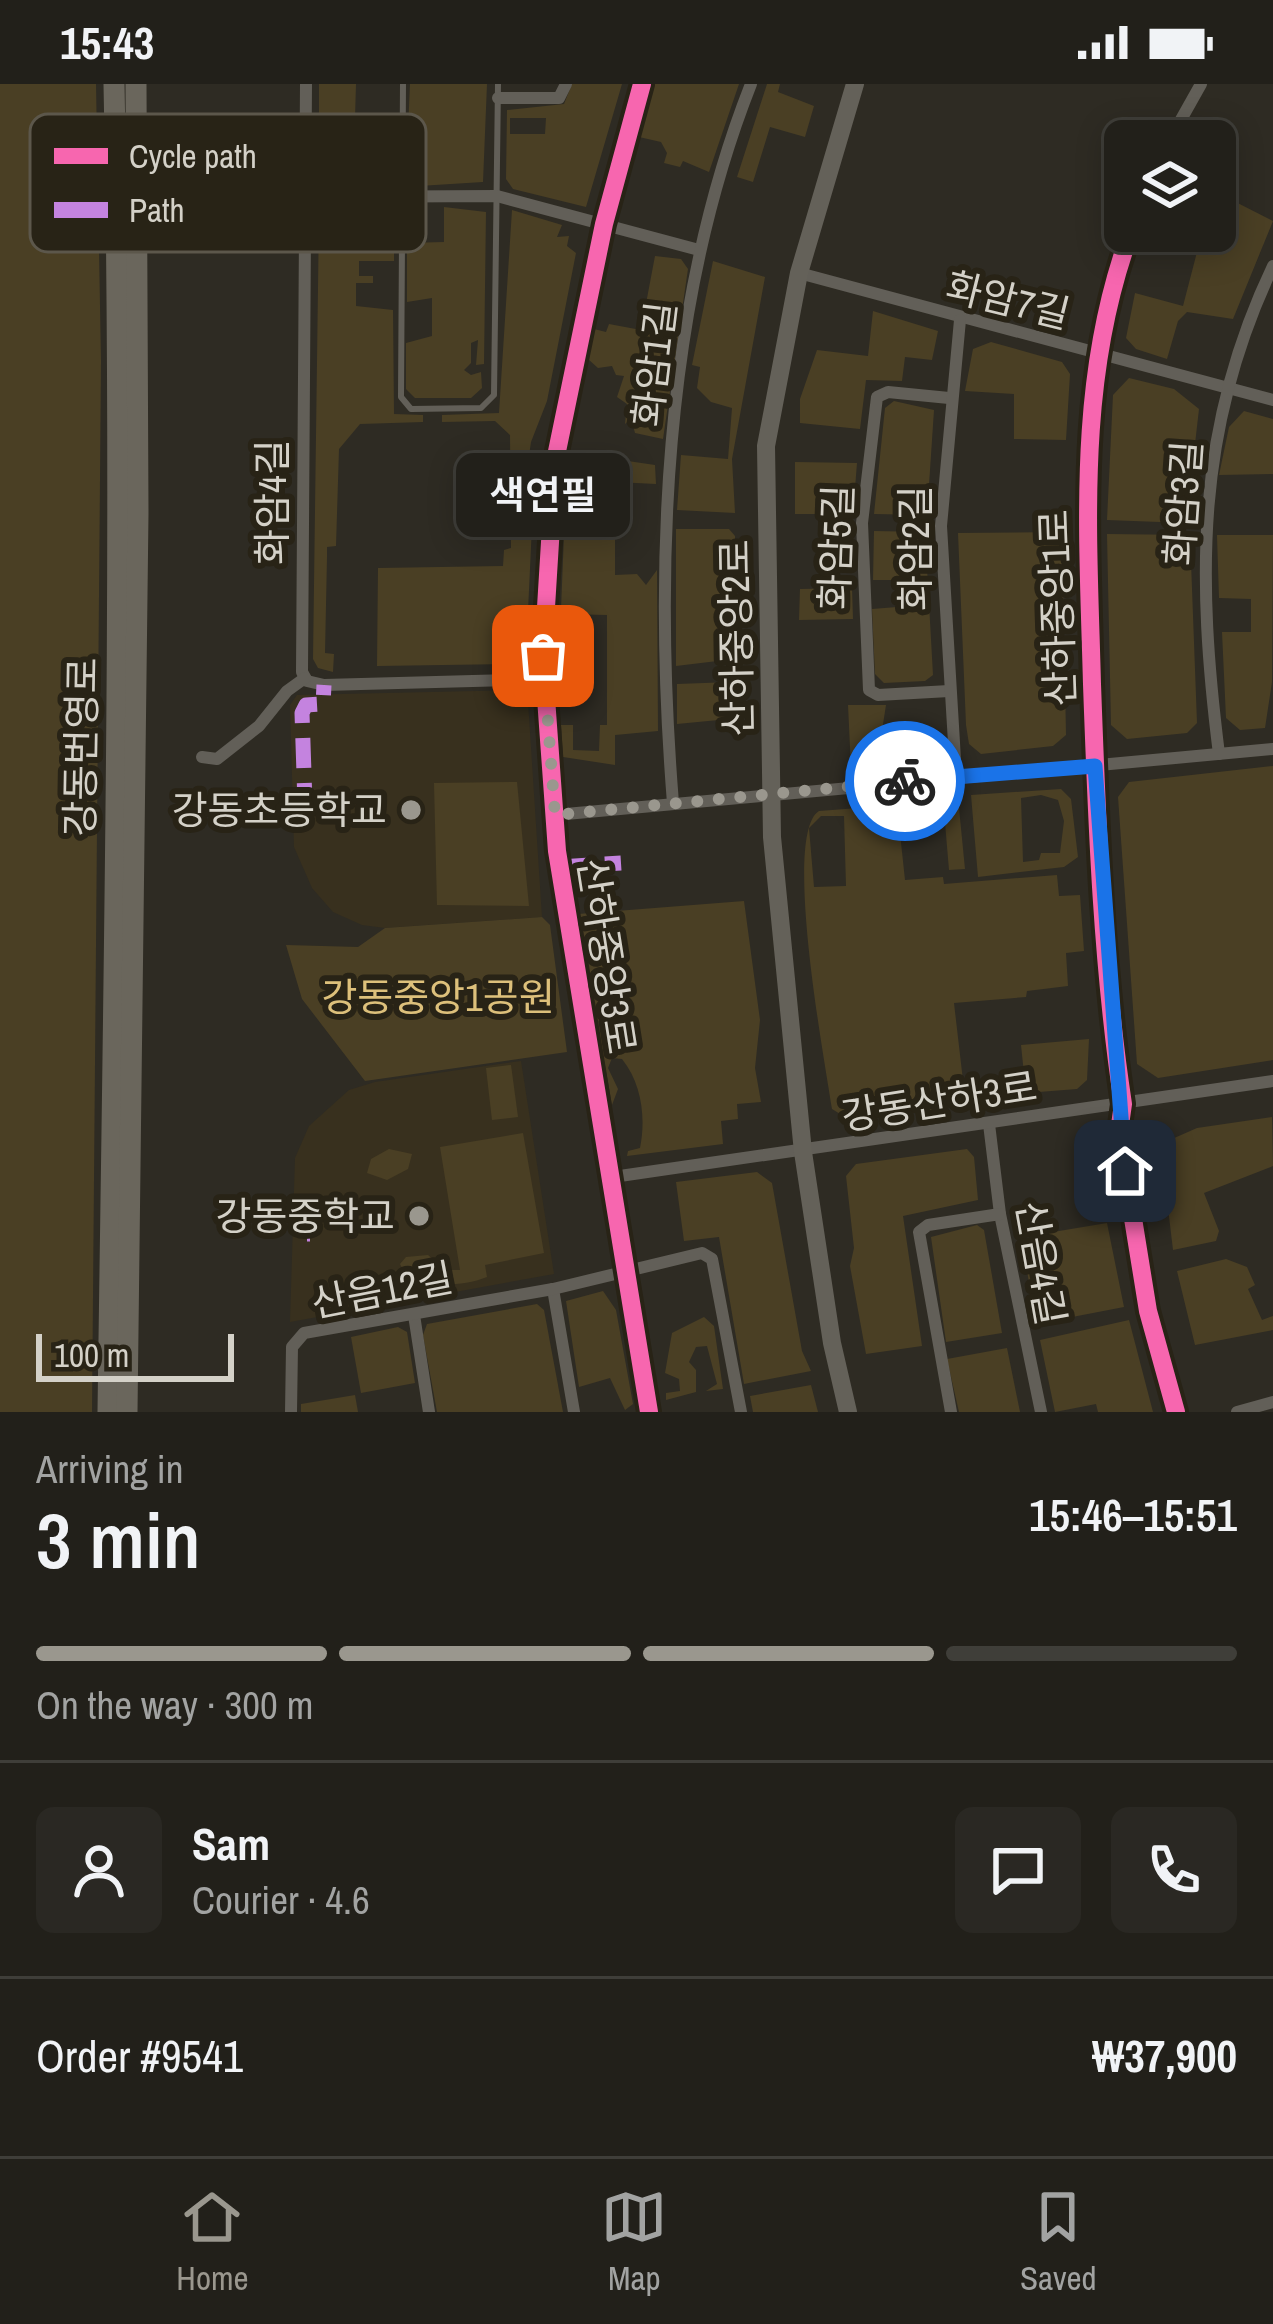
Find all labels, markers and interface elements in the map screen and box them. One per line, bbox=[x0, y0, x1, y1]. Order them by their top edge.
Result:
text: 15:43 bbox=[60, 12, 154, 73]
legend bbox=[30, 114, 426, 252]
map controls bbox=[1104, 120, 1236, 252]
button: layers bbox=[1104, 120, 1236, 252]
text: Cycle path bbox=[129, 134, 257, 178]
text: Path bbox=[129, 188, 185, 232]
street label: 화암7길 bbox=[941, 260, 1075, 340]
street label: 화암1길 bbox=[621, 299, 687, 429]
street label: 화암4길 bbox=[246, 439, 298, 565]
street label: 화암3길 bbox=[1153, 439, 1213, 567]
callout: 색연필 bbox=[456, 452, 630, 536]
text: 색연필 bbox=[489, 469, 597, 521]
street label: 화암5길 bbox=[808, 483, 864, 611]
street label: 화암2길 bbox=[889, 485, 941, 611]
street label: 산하중앙1로 bbox=[1028, 509, 1086, 707]
street label: 산하중앙2로 bbox=[708, 539, 764, 737]
pin bbox=[492, 605, 594, 707]
icon: bag bbox=[510, 623, 576, 689]
street label: 강동번영로 bbox=[53, 657, 109, 837]
courier bbox=[845, 721, 965, 841]
icon: bike bbox=[872, 748, 938, 814]
place label: 강동초등학교 bbox=[172, 784, 387, 836]
marker: 강동초등학교 bbox=[398, 797, 424, 823]
street label: 산하중앙3로 bbox=[566, 855, 648, 1057]
park label: 강동중앙1공원 bbox=[321, 971, 555, 1023]
street label: 강동산하3로 bbox=[838, 1060, 1040, 1142]
pin bbox=[1074, 1120, 1176, 1222]
icon: home bbox=[1092, 1138, 1158, 1204]
place label: 강동중학교 bbox=[216, 1190, 395, 1242]
street label: 산음4길 bbox=[1005, 1197, 1077, 1329]
marker: 강동중학교 bbox=[406, 1203, 432, 1229]
street label: 산음12길 bbox=[307, 1251, 457, 1329]
scale bar bbox=[36, 1328, 234, 1381]
text: 100 m bbox=[54, 1333, 129, 1377]
text: Arriving in bbox=[36, 1443, 184, 1495]
text: 15:46–15:51 bbox=[1029, 1484, 1237, 1545]
text: 3 min bbox=[36, 1487, 201, 1592]
text: On the way · 300 m bbox=[36, 1679, 313, 1731]
button: person bbox=[36, 1807, 162, 1933]
button: chat bbox=[955, 1807, 1081, 1933]
button: phone bbox=[1111, 1807, 1237, 1933]
text: Sam bbox=[192, 1813, 270, 1874]
text: Courier · 4.6 bbox=[192, 1874, 370, 1926]
text: Order #9541 bbox=[36, 2025, 243, 2086]
text: ₩37,900 bbox=[1092, 2025, 1237, 2086]
tab: Home bbox=[176, 2184, 249, 2300]
tab: Map bbox=[601, 2184, 667, 2300]
tab: Saved bbox=[1020, 2184, 1097, 2300]

